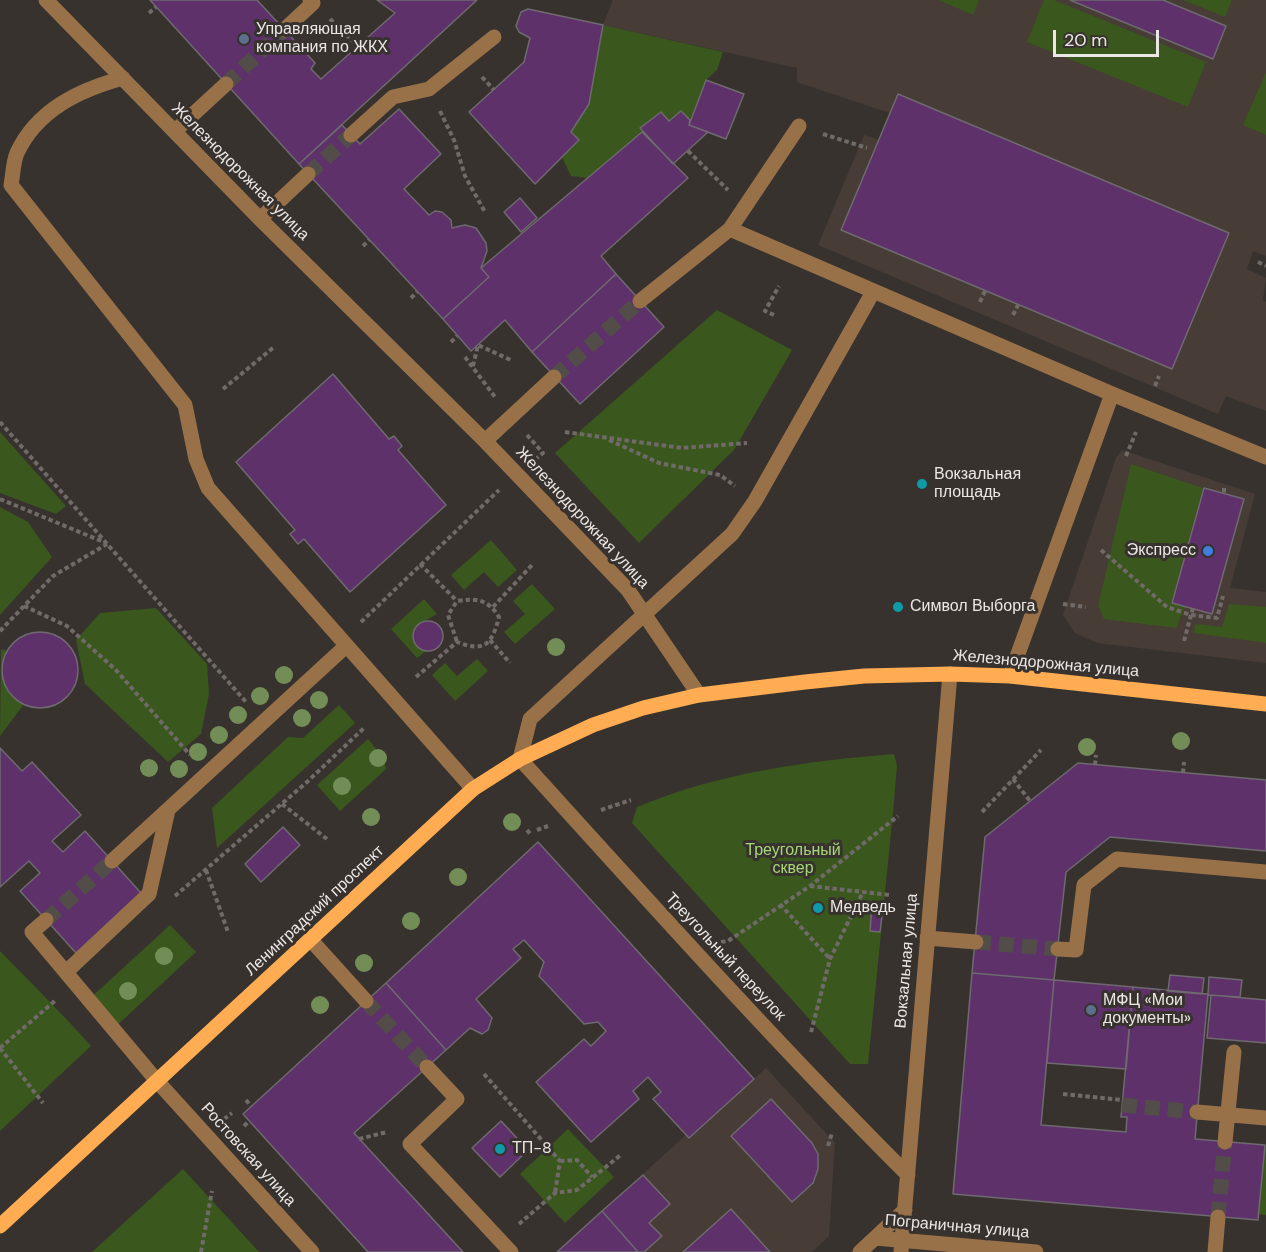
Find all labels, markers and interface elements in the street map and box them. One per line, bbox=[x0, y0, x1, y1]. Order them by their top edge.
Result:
scale bar bbox=[1056, 18, 1162, 56]
place label: Управляющая компания по ЖКХ bbox=[256, 20, 388, 58]
text: 20 m bbox=[1064, 28, 1107, 52]
marker: Управляющая компания по ЖКХ bbox=[237, 32, 251, 46]
street label: Железнодорожная улица bbox=[167, 99, 313, 245]
street label: Железнодорожная улица bbox=[511, 443, 653, 593]
place label: Вокзальная площадь bbox=[934, 465, 1021, 503]
marker: Вокзальная площадь bbox=[915, 477, 929, 491]
place label: Экспресс bbox=[1127, 541, 1196, 561]
marker: Экспресс bbox=[1201, 544, 1215, 558]
place label: Символ Выборга bbox=[910, 597, 1035, 617]
marker: Символ Выборга bbox=[891, 600, 905, 614]
street label: Железнодорожная улица bbox=[952, 646, 1140, 682]
park label: Треугольный сквер bbox=[745, 841, 841, 879]
street label: Ленинградский проспект bbox=[242, 842, 388, 980]
street label: Треугольный переулок bbox=[661, 889, 789, 1025]
street label: Вокзальная улица bbox=[892, 893, 922, 1029]
place label: Медведь bbox=[830, 898, 896, 918]
marker: Медведь bbox=[811, 901, 825, 915]
place label: МФЦ «Мои документы» bbox=[1103, 991, 1191, 1029]
marker: МФЦ «Мои документы» bbox=[1084, 1003, 1098, 1017]
street label: Ростовская улица bbox=[197, 1099, 299, 1211]
place label: ТП-8 bbox=[512, 1139, 552, 1159]
marker: ТП-8 bbox=[493, 1142, 507, 1156]
street label: Пограничная улица bbox=[884, 1211, 1030, 1243]

